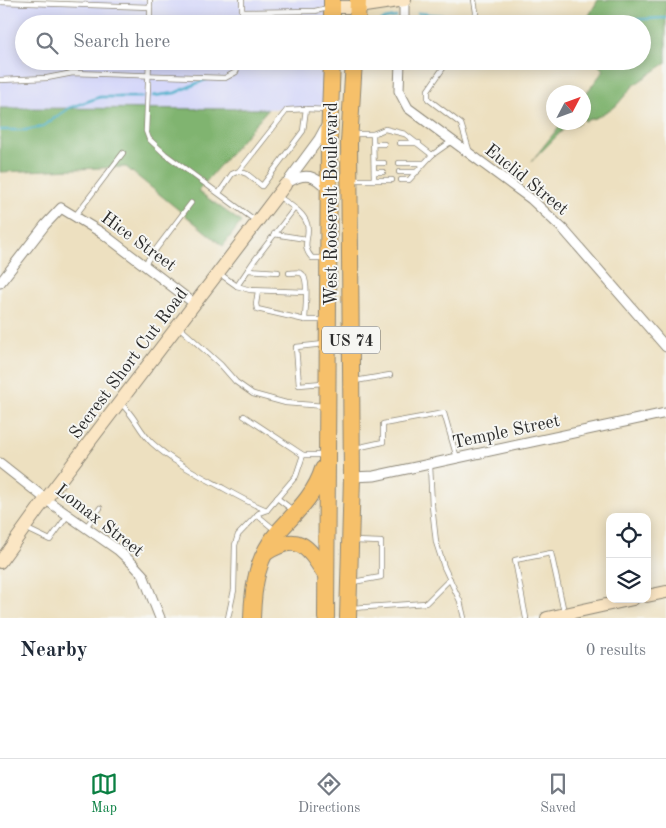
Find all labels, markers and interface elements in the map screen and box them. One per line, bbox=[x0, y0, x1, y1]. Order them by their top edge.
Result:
search box bbox=[15, 15, 651, 70]
icon: search bbox=[33, 29, 61, 57]
text: Search here bbox=[73, 33, 170, 52]
north arrow bbox=[546, 85, 591, 130]
street label: West Roosevelt Boulevard bbox=[323, 102, 341, 306]
street label: Euclid Street bbox=[481, 141, 572, 219]
street label: Hice Street bbox=[98, 209, 179, 275]
street label: Secrest Short Cut Road bbox=[66, 285, 191, 442]
road number: US 74 bbox=[322, 326, 380, 354]
street label: Temple Street bbox=[451, 412, 562, 452]
street label: Lomax Street bbox=[52, 481, 147, 561]
map controls bbox=[606, 513, 651, 603]
button: locate bbox=[606, 513, 651, 558]
button: layers bbox=[606, 558, 651, 603]
text: Nearby bbox=[20, 640, 88, 661]
text: 0 results bbox=[586, 643, 646, 659]
tab: Map bbox=[90, 770, 118, 817]
tab: Directions bbox=[298, 770, 360, 817]
tab: Saved bbox=[540, 770, 576, 817]

